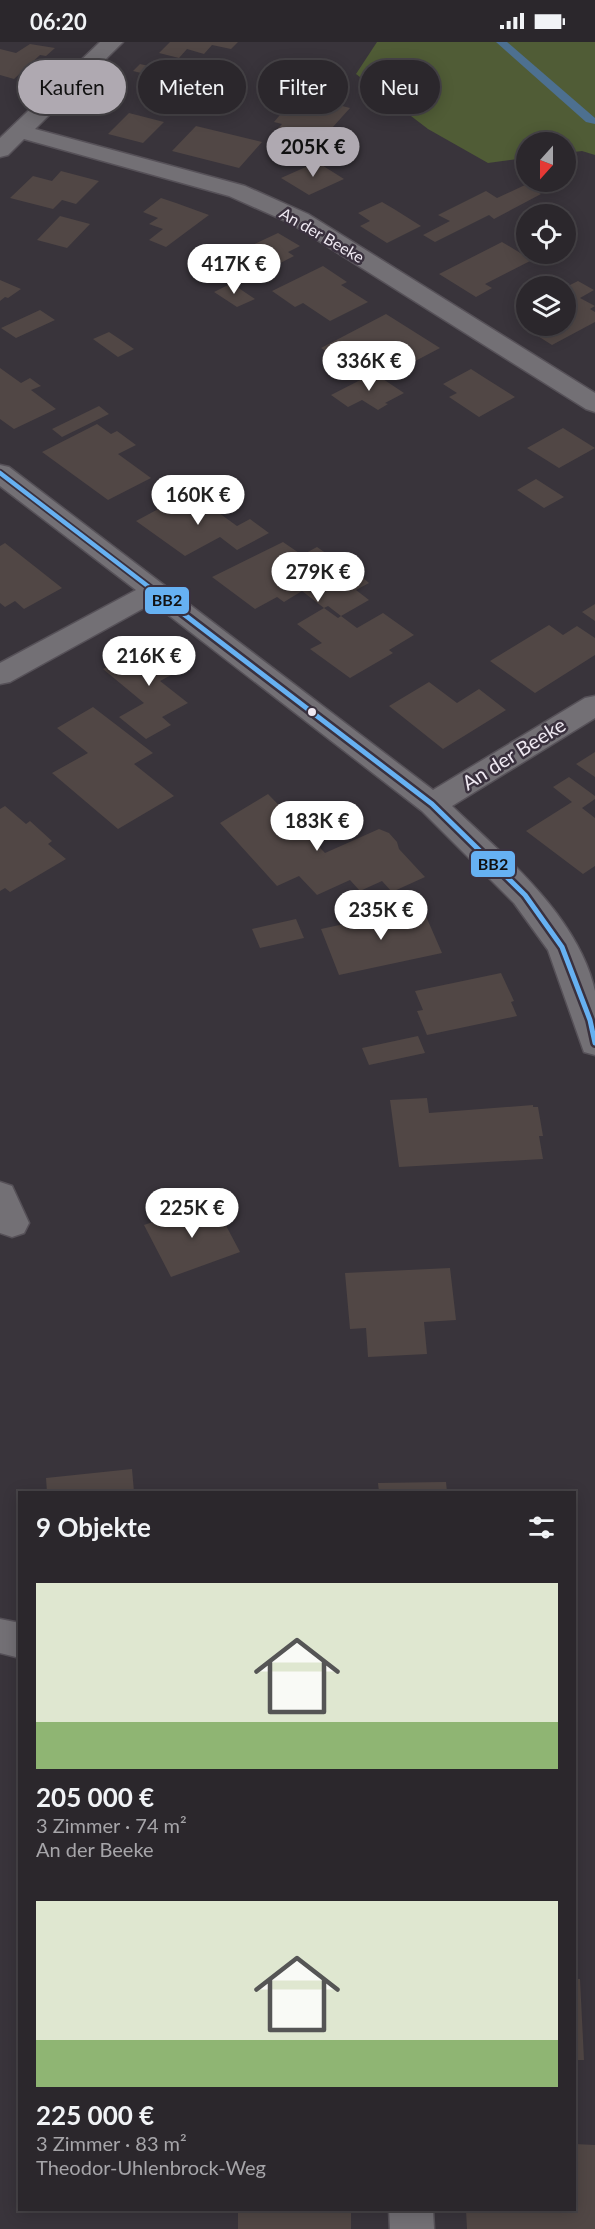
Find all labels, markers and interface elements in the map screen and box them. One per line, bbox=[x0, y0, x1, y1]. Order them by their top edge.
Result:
text: 06:20 bbox=[30, 8, 87, 35]
chip: Kaufen bbox=[18, 60, 126, 114]
chip: Mieten bbox=[138, 60, 246, 114]
chip: Filter bbox=[258, 60, 348, 114]
chip: Neu bbox=[360, 60, 440, 114]
pin: 205K € bbox=[264, 127, 362, 178]
north arrow bbox=[516, 132, 576, 192]
map controls bbox=[516, 132, 576, 336]
text: 205K € bbox=[281, 134, 345, 158]
street label: An der Beeke bbox=[277, 203, 368, 266]
button: locate bbox=[516, 204, 576, 264]
pin: 417K € bbox=[185, 244, 283, 295]
text: 417K € bbox=[202, 251, 266, 275]
button: layers bbox=[516, 276, 576, 336]
pin: 336K € bbox=[320, 341, 418, 392]
text: 336K € bbox=[337, 348, 401, 372]
pin: 160K € bbox=[149, 475, 247, 526]
text: 160K € bbox=[166, 482, 230, 506]
pin: 279K € bbox=[269, 552, 367, 603]
text: 279K € bbox=[286, 559, 350, 583]
line badge: BB2 bbox=[144, 586, 190, 615]
text: BB2 bbox=[152, 590, 182, 609]
pin: 216K € bbox=[100, 636, 198, 687]
text: 216K € bbox=[117, 643, 181, 667]
unlabelled marker bbox=[306, 706, 318, 718]
street label: An der Beeke bbox=[457, 712, 570, 794]
pin: 183K € bbox=[268, 801, 366, 852]
text: 183K € bbox=[285, 808, 349, 832]
line badge: BB2 bbox=[470, 850, 516, 878]
text: BB2 bbox=[478, 854, 508, 873]
pin: 235K € bbox=[332, 890, 430, 941]
text: 235K € bbox=[349, 897, 413, 921]
pin: 225K € bbox=[143, 1188, 241, 1239]
text: 225K € bbox=[160, 1195, 224, 1219]
text: 9 Objekte bbox=[36, 1511, 151, 1543]
icon: filters bbox=[525, 1511, 558, 1544]
icon: home bbox=[243, 1622, 351, 1730]
text: 205 000 € bbox=[36, 1781, 154, 1813]
text: 3 Zimmer · 74 m² bbox=[36, 1813, 187, 1837]
text: An der Beeke bbox=[36, 1837, 154, 1861]
icon: home bbox=[243, 1940, 351, 2048]
text: 225 000 € bbox=[36, 2099, 154, 2131]
text: 3 Zimmer · 83 m² bbox=[36, 2131, 187, 2155]
text: Theodor-Uhlenbrock-Weg bbox=[36, 2155, 266, 2179]

